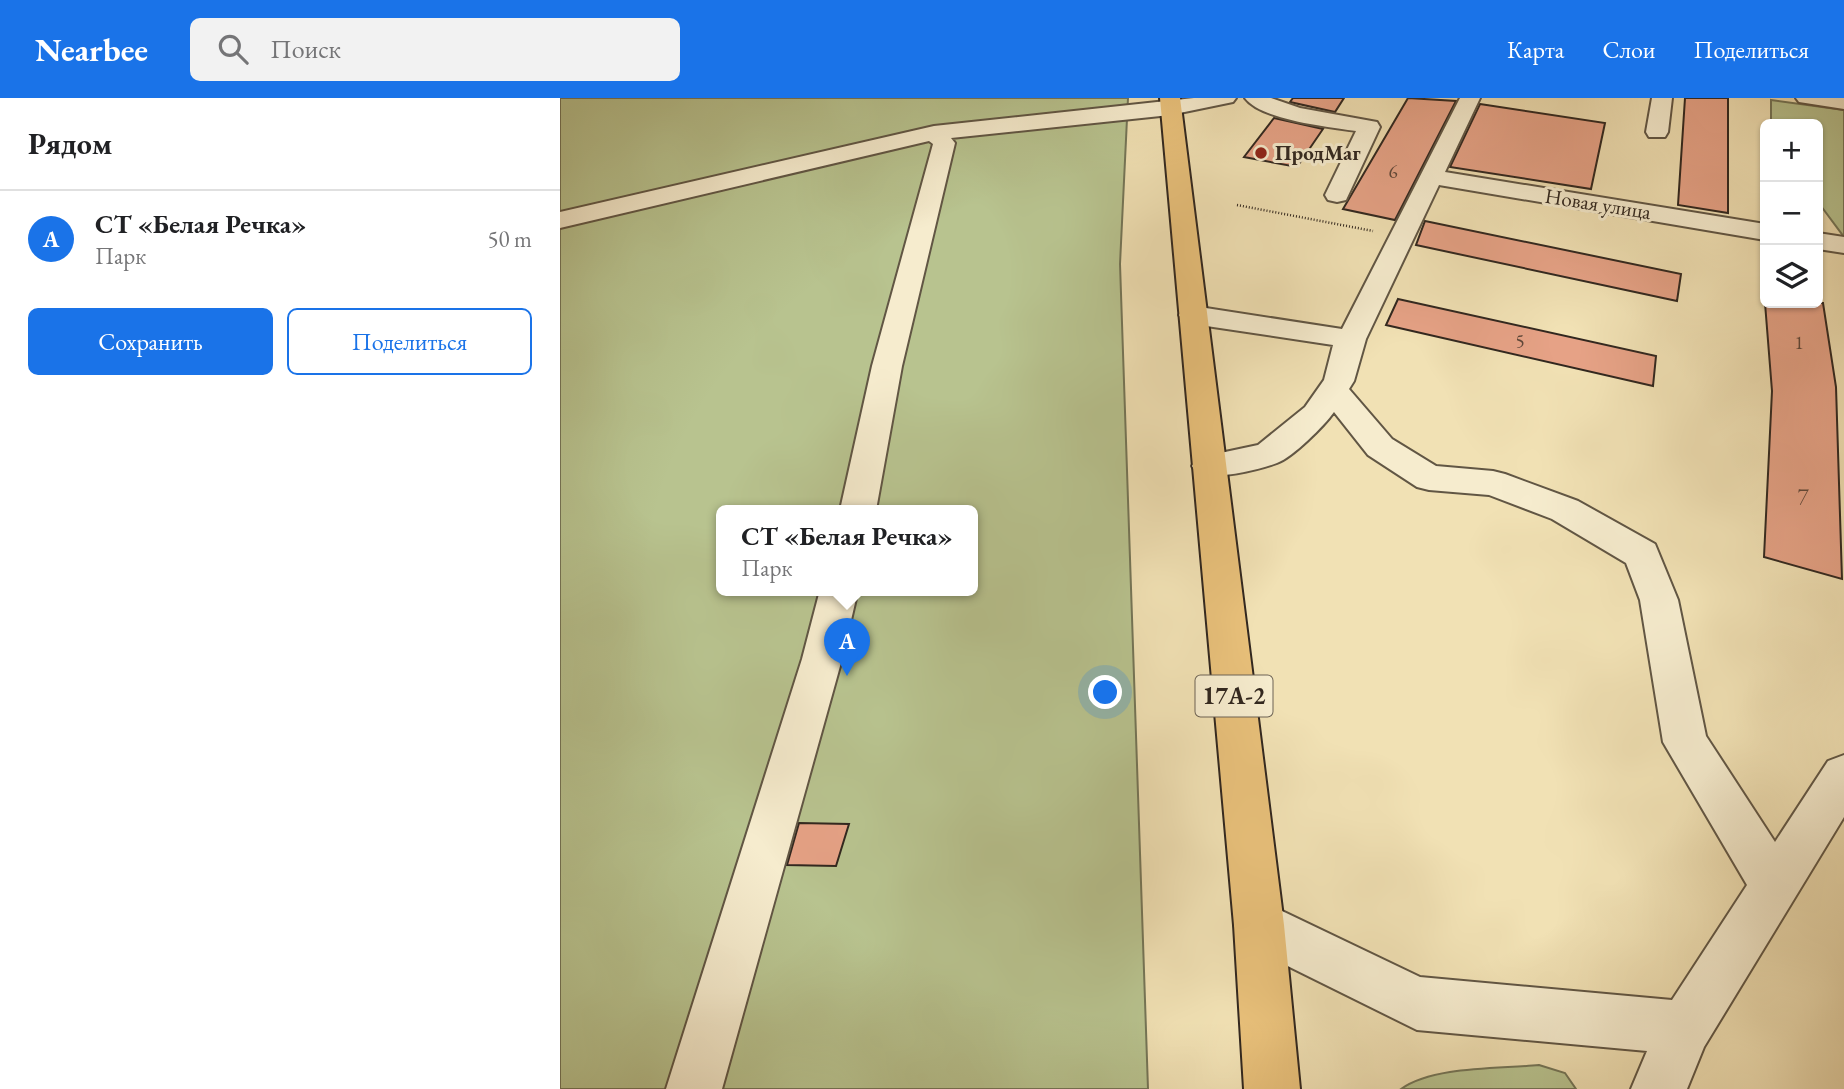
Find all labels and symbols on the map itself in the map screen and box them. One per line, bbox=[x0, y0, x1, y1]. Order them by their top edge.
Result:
place label: ПродМаг bbox=[1275, 139, 1361, 166]
marker: ПродМаг bbox=[1253, 145, 1269, 161]
house number: 6 bbox=[1388, 159, 1398, 184]
street label: Новая улица bbox=[1543, 182, 1654, 225]
house number: 5 bbox=[1515, 329, 1525, 354]
house number: 1 bbox=[1794, 330, 1804, 355]
house number: 7 bbox=[1797, 482, 1809, 512]
pin: A bbox=[824, 618, 870, 676]
your location bbox=[1088, 675, 1122, 709]
road number: 17А-2 bbox=[1196, 676, 1272, 716]

